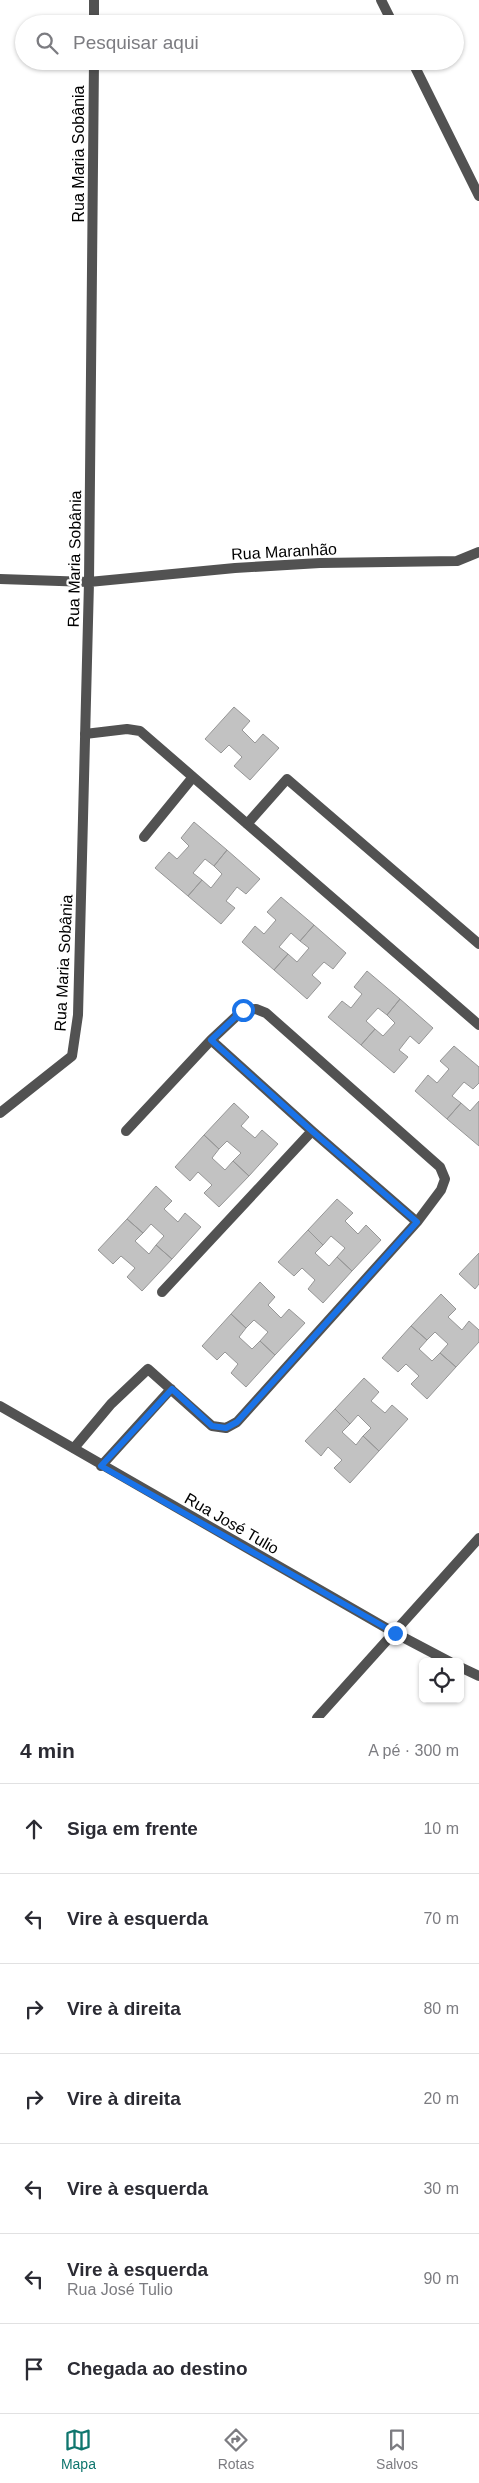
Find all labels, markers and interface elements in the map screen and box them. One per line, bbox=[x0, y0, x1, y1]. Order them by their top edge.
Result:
search box bbox=[15, 15, 464, 70]
icon: search bbox=[33, 29, 61, 57]
text: Pesquisar aqui bbox=[73, 32, 199, 53]
street label: Rua Maria Sobânia bbox=[70, 85, 87, 222]
street label: Rua Maria Sobânia bbox=[65, 490, 84, 628]
street label: Rua Maranhão bbox=[231, 540, 337, 563]
street label: Rua Maria Sobânia bbox=[51, 894, 76, 1032]
route start bbox=[232, 999, 255, 1022]
street label: Rua José Tulio bbox=[182, 1490, 282, 1557]
route end bbox=[384, 1622, 407, 1645]
map controls bbox=[419, 1658, 464, 1703]
button: locate bbox=[419, 1658, 464, 1703]
text: 4 min bbox=[20, 1739, 75, 1762]
text: A pé · 300 m bbox=[368, 1742, 459, 1759]
icon: ahead bbox=[20, 1815, 48, 1843]
text: Siga em frente bbox=[67, 1818, 198, 1839]
text: 10 m bbox=[423, 1820, 459, 1837]
icon: left bbox=[20, 1905, 48, 1933]
text: Vire à esquerda bbox=[67, 1908, 208, 1929]
text: 70 m bbox=[423, 1910, 459, 1927]
icon: right bbox=[20, 1995, 48, 2023]
text: Vire à direita bbox=[67, 1998, 181, 2019]
text: 80 m bbox=[423, 2000, 459, 2017]
icon: right bbox=[20, 2085, 48, 2113]
text: Vire à direita bbox=[67, 2088, 181, 2109]
text: 20 m bbox=[423, 2090, 459, 2107]
icon: left bbox=[20, 2175, 48, 2203]
text: Vire à esquerda bbox=[67, 2178, 208, 2199]
text: 30 m bbox=[423, 2180, 459, 2197]
text: Vire à esquerda bbox=[67, 2259, 208, 2280]
icon: left bbox=[20, 2265, 48, 2293]
text: 90 m bbox=[423, 2270, 459, 2287]
text: Rua José Tulio bbox=[67, 2281, 173, 2298]
icon: arrive bbox=[20, 2355, 48, 2383]
text: Chegada ao destino bbox=[67, 2358, 248, 2379]
tab: Mapa bbox=[61, 2426, 96, 2472]
tab: Rotas bbox=[218, 2426, 254, 2472]
tab: Salvos bbox=[376, 2426, 418, 2472]

